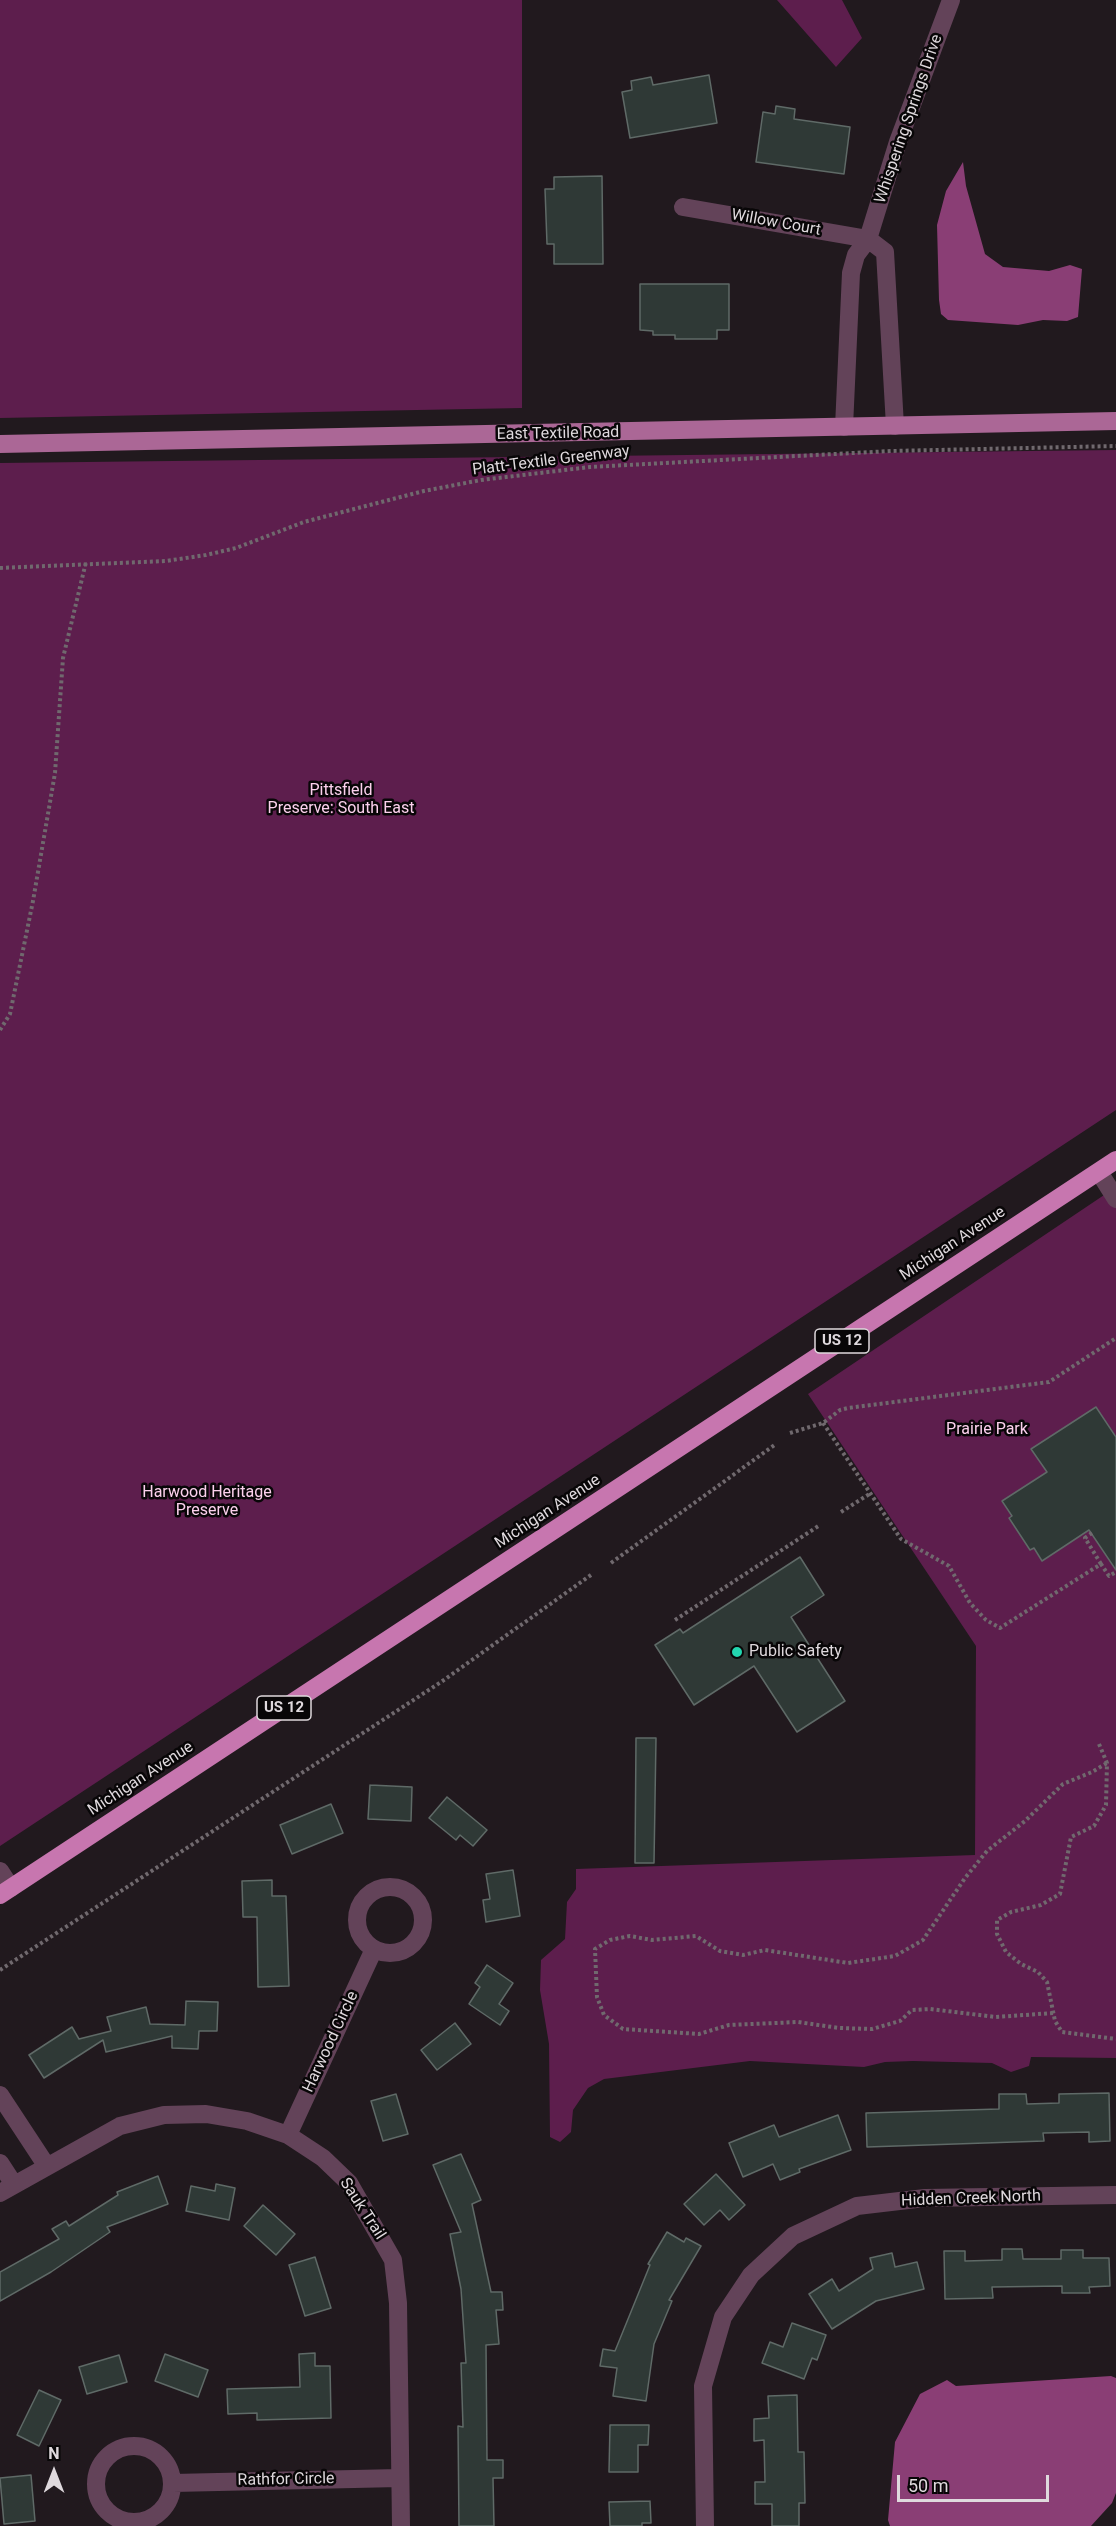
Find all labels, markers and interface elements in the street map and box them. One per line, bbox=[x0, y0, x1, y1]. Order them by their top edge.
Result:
street label: Whispering Springs Drive bbox=[871, 32, 947, 206]
street label: Willow Court bbox=[730, 206, 822, 240]
street label: East Textile Road bbox=[497, 423, 619, 445]
street label: Platt-Textile Greenway bbox=[471, 442, 631, 480]
park label: Pittsfield Preserve: South East bbox=[268, 781, 414, 819]
street label: Michigan Avenue bbox=[897, 1203, 1009, 1285]
road number: US 12 bbox=[815, 1329, 869, 1353]
park label: Prairie Park bbox=[946, 1420, 1028, 1440]
street label: Michigan Avenue bbox=[492, 1471, 604, 1553]
park label: Harwood Heritage Preserve bbox=[142, 1483, 272, 1521]
place label: Public Safety bbox=[749, 1642, 842, 1662]
marker: Public Safety bbox=[730, 1645, 744, 1659]
road number: US 12 bbox=[257, 1696, 311, 1720]
street label: Michigan Avenue bbox=[85, 1738, 197, 1820]
street label: Harwood Circle bbox=[299, 1988, 363, 2096]
street label: Sauk Trail bbox=[335, 2175, 389, 2243]
street label: Hidden Creek North bbox=[901, 2187, 1041, 2211]
north arrow bbox=[24, 2442, 84, 2502]
text: N bbox=[48, 2444, 60, 2463]
scale bar bbox=[900, 2463, 1052, 2501]
street label: Rathfor Circle bbox=[237, 2470, 335, 2490]
text: 50 m bbox=[908, 2475, 948, 2496]

